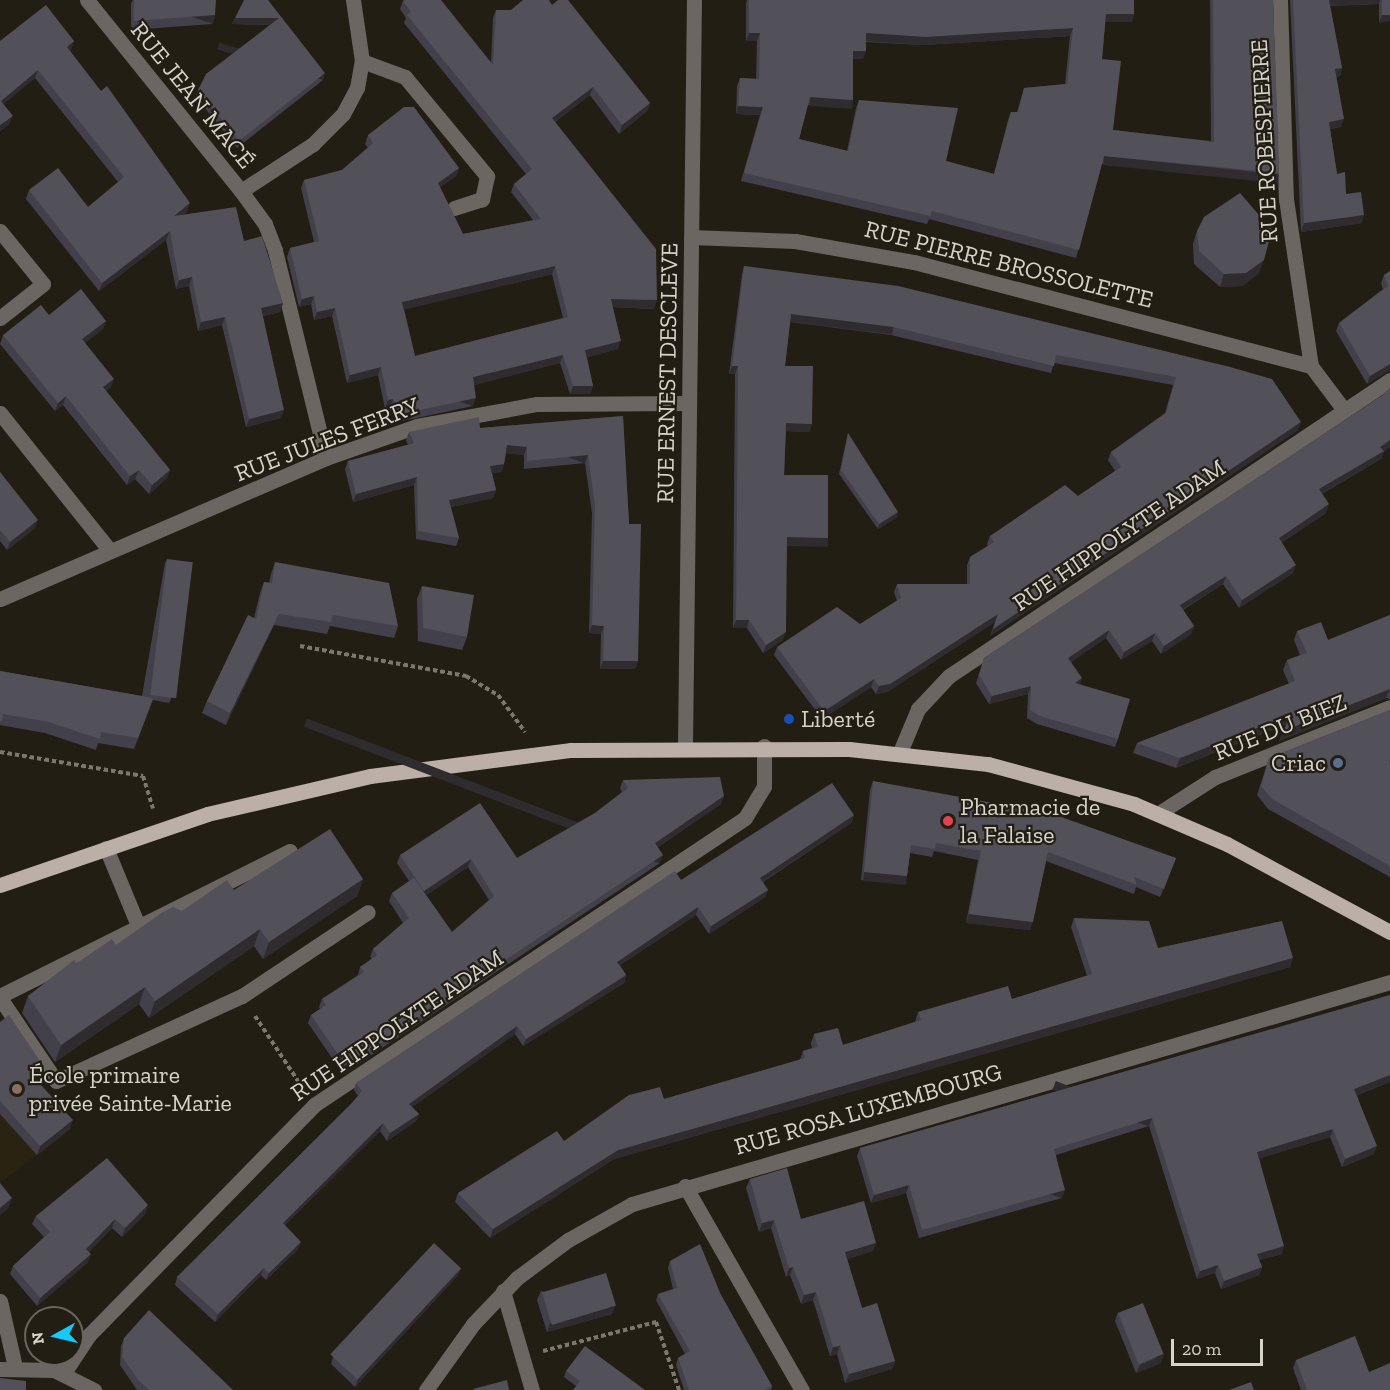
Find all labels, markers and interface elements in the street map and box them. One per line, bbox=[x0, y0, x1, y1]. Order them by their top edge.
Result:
street label: RUE JEAN MACÉ bbox=[125, 16, 261, 174]
street label: RUE ROBESPIERRE bbox=[1244, 39, 1284, 243]
street label: RUE PIERRE BROSSOLETTE bbox=[862, 214, 1156, 314]
street label: RUE ERNEST DESCLEVE bbox=[650, 242, 684, 504]
street label: RUE JULES FERRY bbox=[230, 390, 424, 488]
street label: RUE HIPPOLYTE ADAM bbox=[1007, 453, 1231, 617]
street label: RUE DU BIEZ bbox=[1209, 687, 1351, 767]
place label: Liberté bbox=[801, 705, 875, 733]
marker: Liberté bbox=[782, 712, 796, 726]
place label: Criac bbox=[1271, 749, 1326, 777]
marker: Criac bbox=[1331, 756, 1345, 770]
place label: Pharmacie de la Falaise bbox=[960, 793, 1100, 849]
marker: Pharmacie de la Falaise bbox=[941, 814, 955, 828]
street label: RUE HIPPOLYTE ADAM bbox=[285, 943, 509, 1107]
street label: RUE ROSA LUXEMBOURG bbox=[731, 1057, 1005, 1161]
place label: École primaire privée Sainte-Marie bbox=[29, 1061, 232, 1117]
marker: École primaire privée Sainte-Marie bbox=[10, 1082, 24, 1096]
north arrow bbox=[24, 1306, 84, 1366]
scale bar bbox=[1174, 1327, 1266, 1365]
text: N bbox=[27, 1331, 48, 1346]
text: 20 m bbox=[1182, 1338, 1221, 1360]

